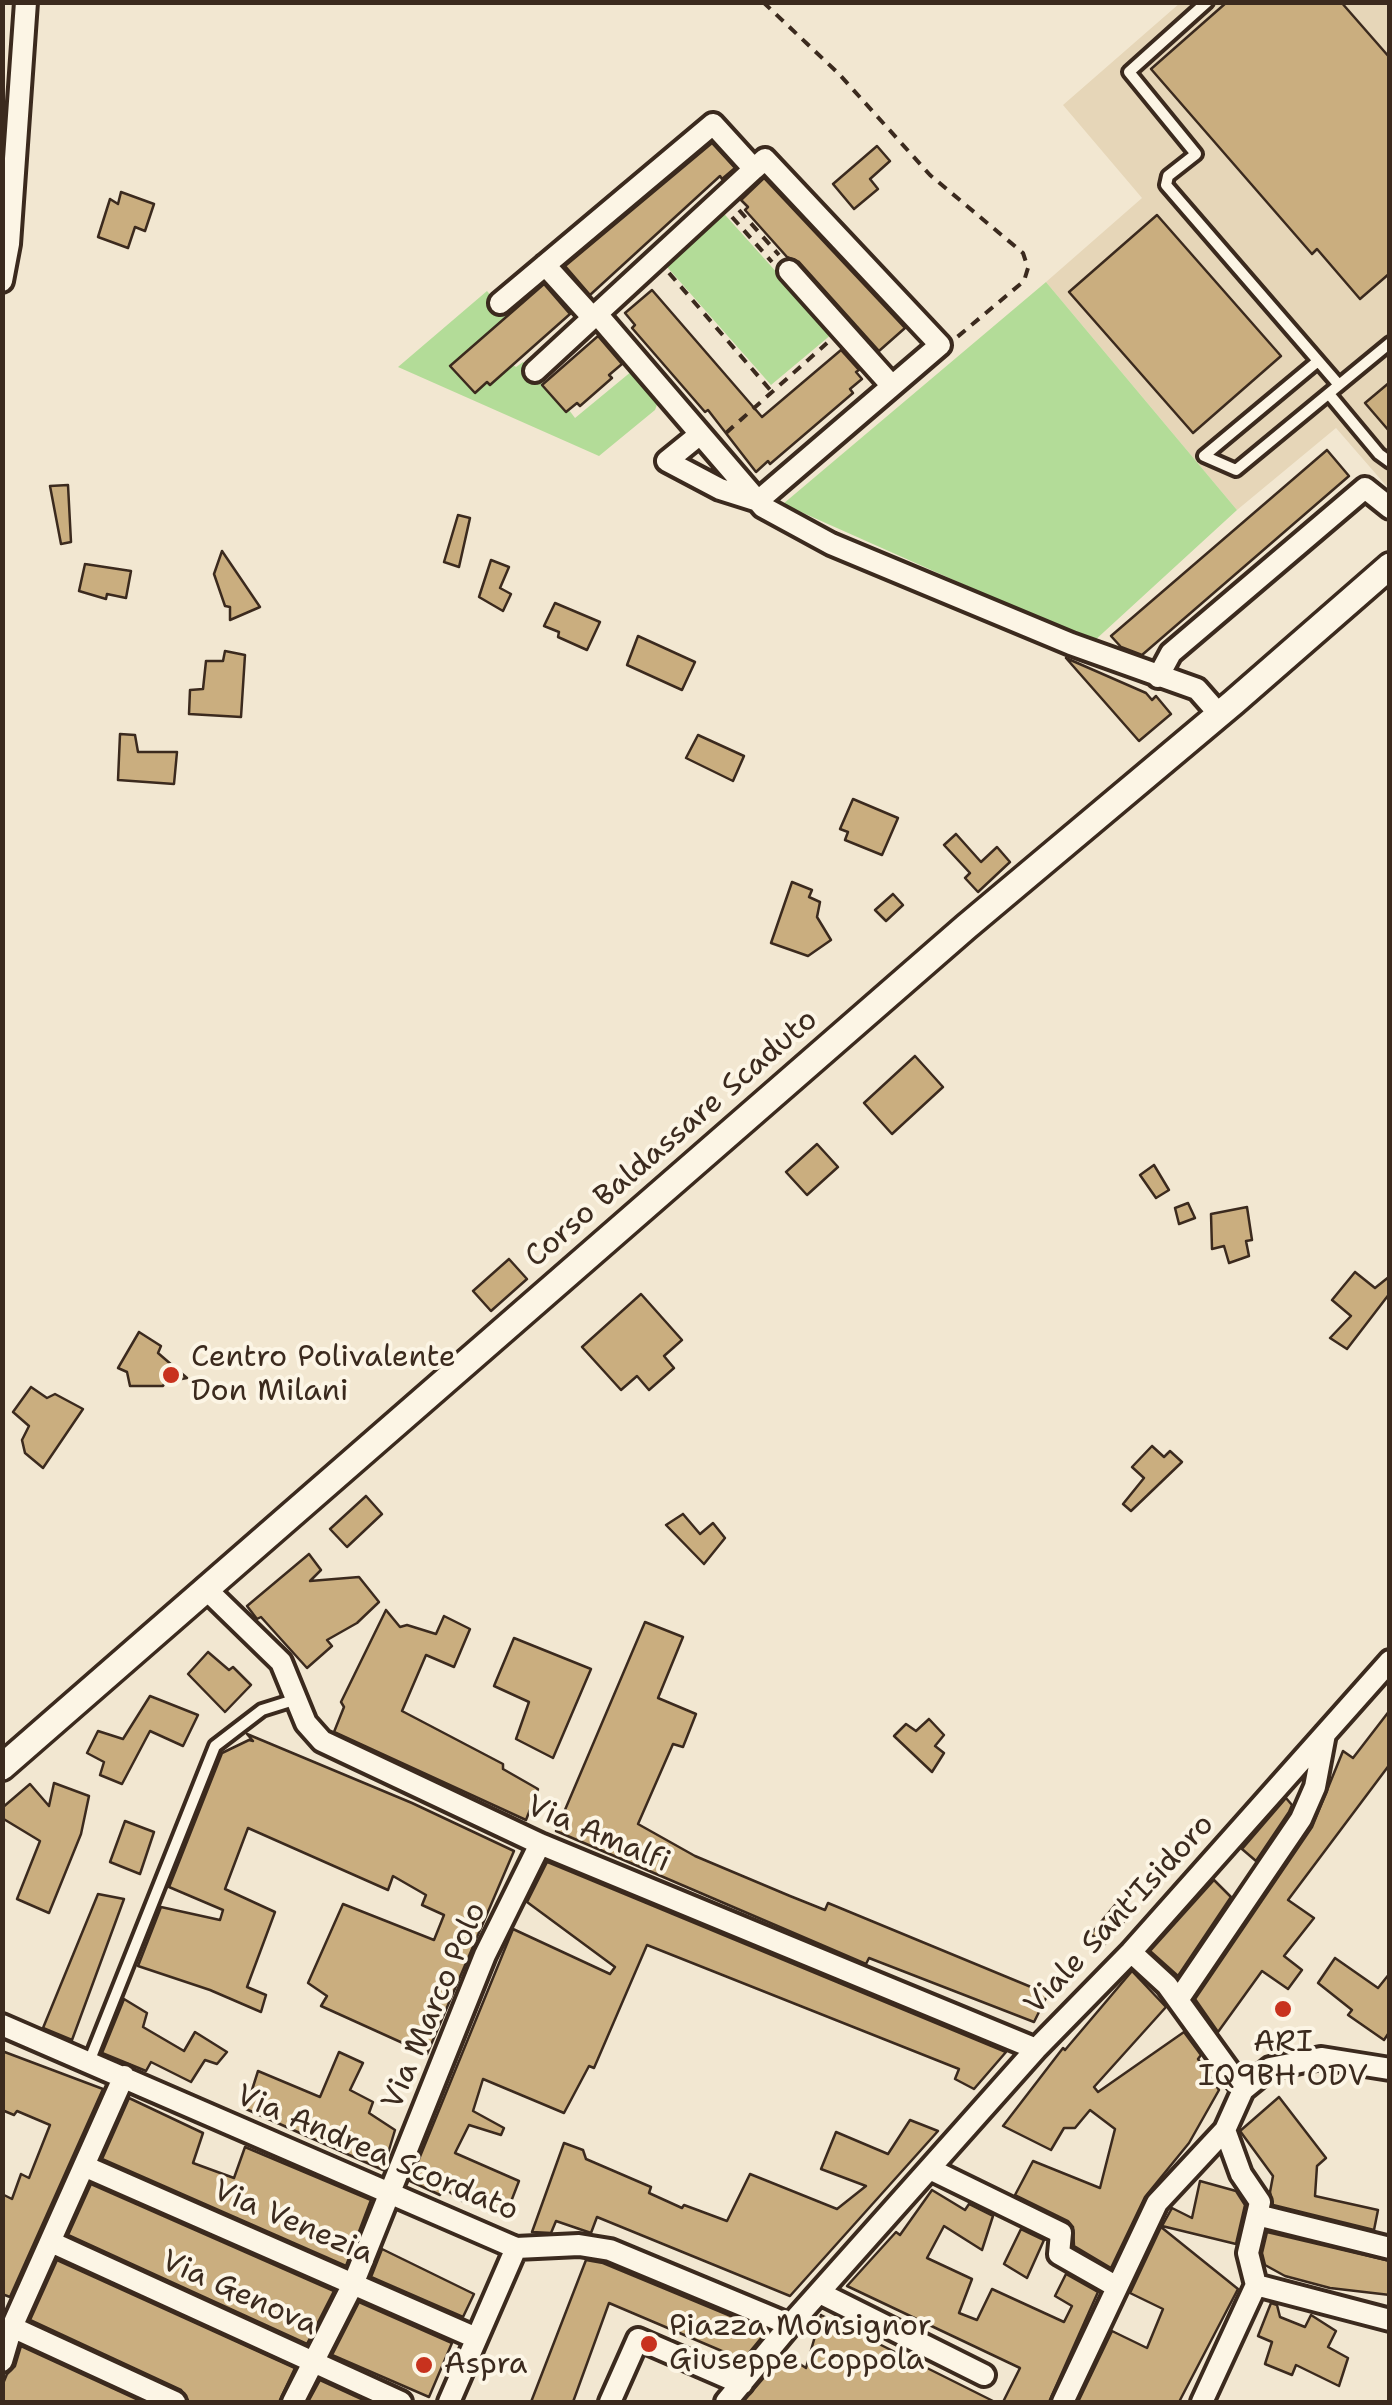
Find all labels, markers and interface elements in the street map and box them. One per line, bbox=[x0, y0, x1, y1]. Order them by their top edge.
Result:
street label: Corso Baldassare Scaduto bbox=[519, 1002, 825, 1276]
place label: Centro Polivalente Don Milani bbox=[191, 1340, 456, 1410]
marker: Centro Polivalente Don Milani bbox=[160, 1364, 182, 1386]
street label: Via Amalfi bbox=[521, 1789, 675, 1881]
street label: Viale Sant'Isidoro bbox=[1018, 1807, 1222, 2023]
street label: Via Marco Polo bbox=[375, 1897, 495, 2115]
marker: ARI IQ9BH ODV bbox=[1272, 1998, 1294, 2020]
place label: ARI IQ9BH ODV bbox=[1198, 2025, 1368, 2096]
street label: Via Andrea Scordato bbox=[231, 2078, 523, 2230]
street label: Via Venezia bbox=[208, 2173, 378, 2273]
street label: Via Genova bbox=[156, 2244, 322, 2344]
place label: Piazza Monsignor Giuseppe Coppola bbox=[669, 2309, 932, 2380]
marker: Piazza Monsignor Giuseppe Coppola bbox=[638, 2333, 660, 2355]
place label: Aspra bbox=[444, 2347, 527, 2383]
marker: Aspra bbox=[413, 2354, 435, 2376]

